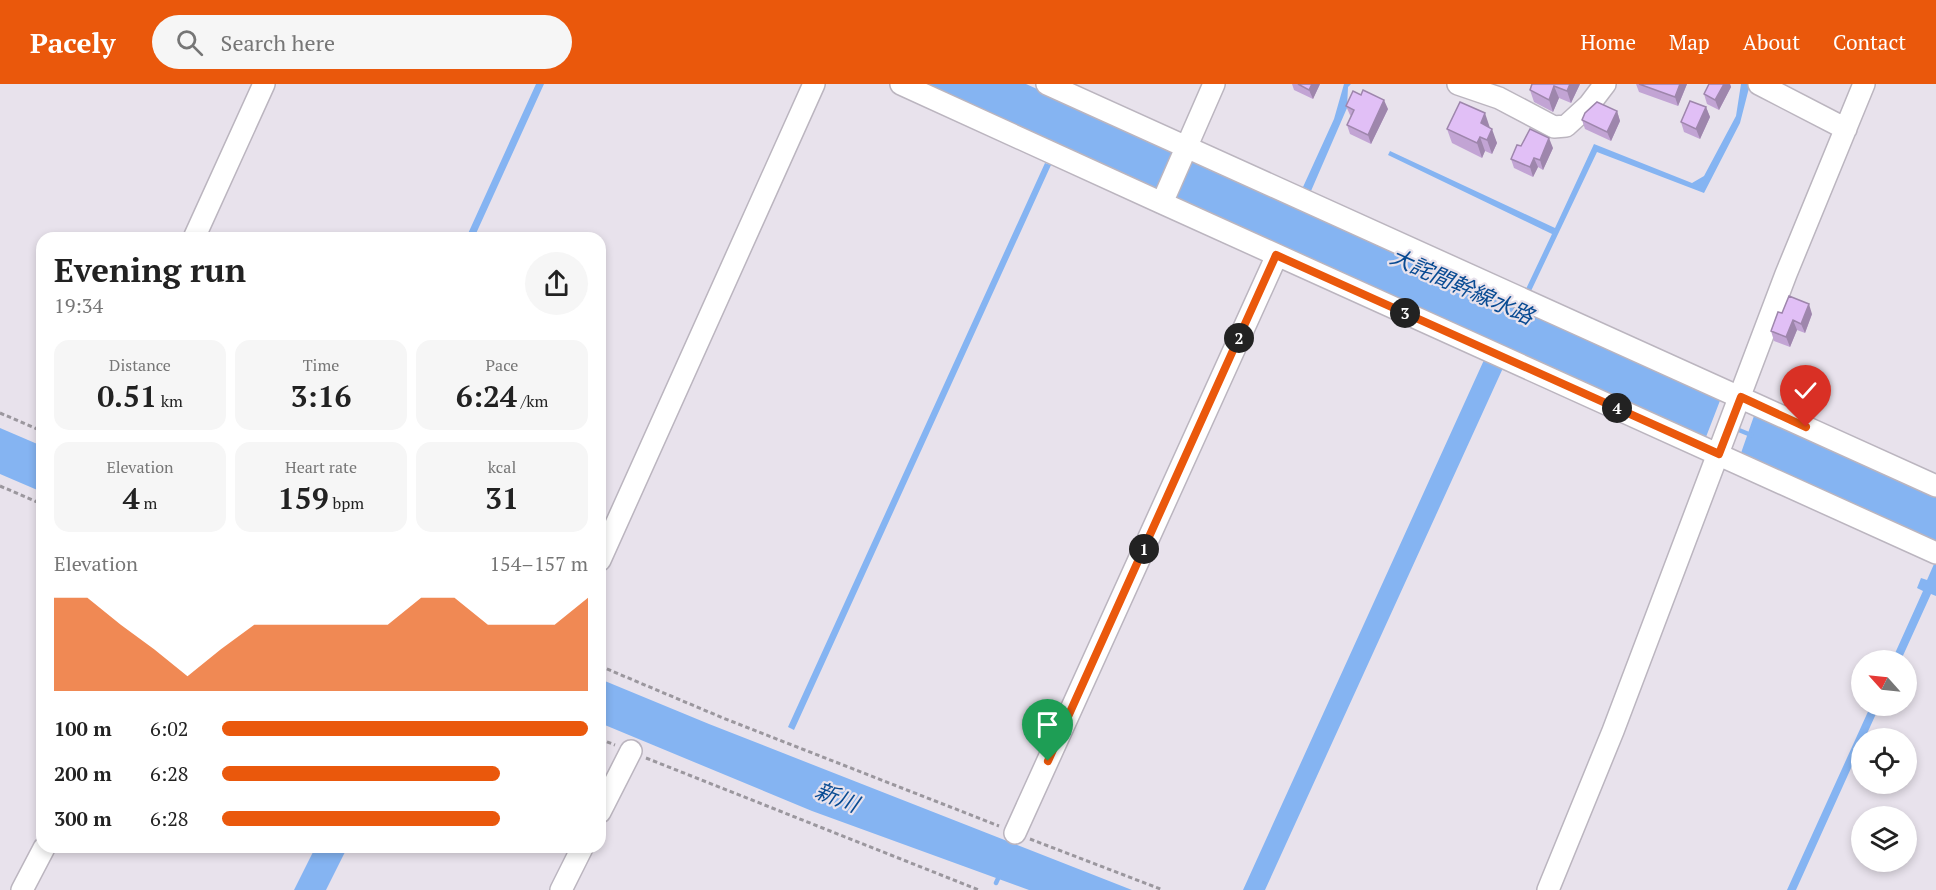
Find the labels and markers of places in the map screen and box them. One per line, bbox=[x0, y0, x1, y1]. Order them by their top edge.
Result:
pin: 3 bbox=[1390, 298, 1420, 328]
pin: 2 bbox=[1224, 323, 1254, 353]
pin bbox=[1780, 365, 1831, 427]
pin: 4 bbox=[1602, 393, 1632, 423]
pin: 1 bbox=[1129, 534, 1159, 564]
pin bbox=[1022, 699, 1073, 761]

